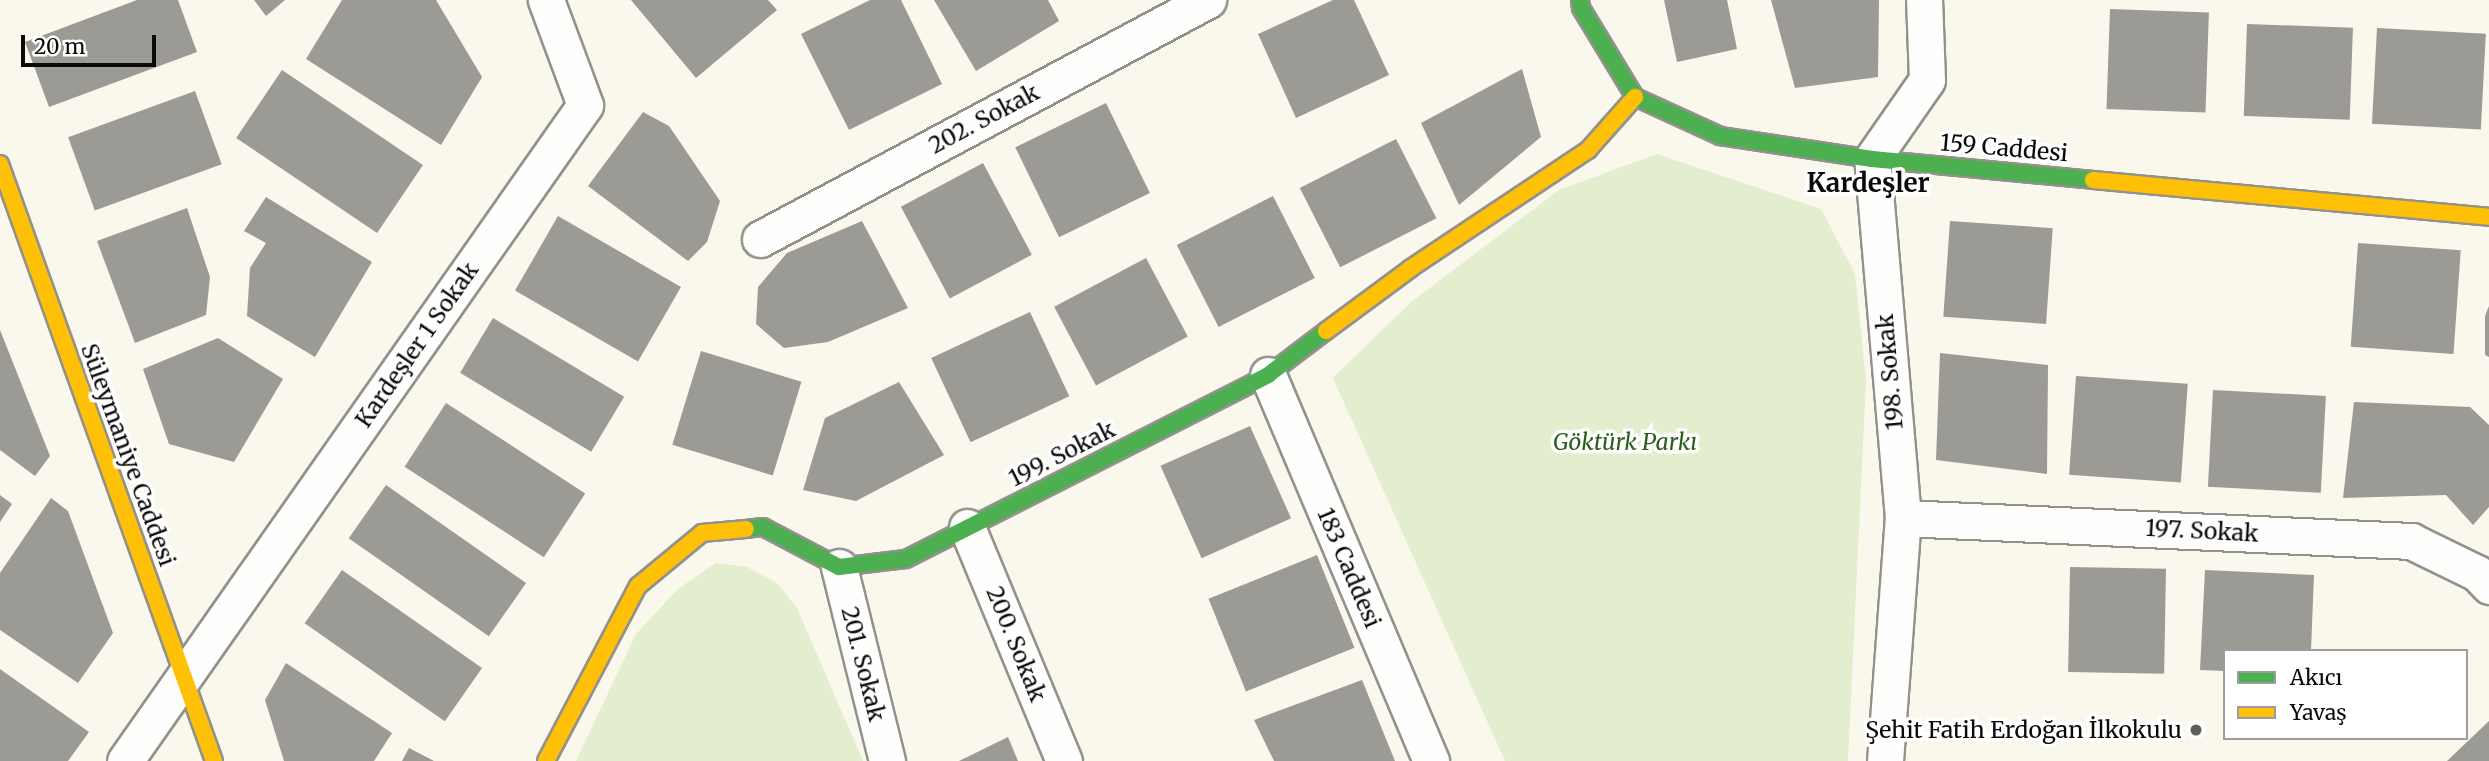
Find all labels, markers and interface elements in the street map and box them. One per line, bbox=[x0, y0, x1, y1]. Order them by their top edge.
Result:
scale bar bbox=[24, 21, 159, 65]
text: 20 m bbox=[34, 33, 85, 60]
street label: 202. Sokak bbox=[924, 78, 1044, 160]
street label: 159 Caddesi bbox=[1939, 129, 2069, 167]
district label: Kardeşler bbox=[1806, 167, 1930, 199]
street label: Kardeşler 1 Sokak bbox=[350, 257, 484, 433]
street label: 198. Sokak bbox=[1871, 313, 1909, 431]
street label: Süleymaniye Caddesi bbox=[75, 340, 181, 570]
street label: 199. Sokak bbox=[1004, 416, 1120, 492]
park label: Göktürk Parkı bbox=[1553, 428, 1697, 456]
street label: 183 Caddesi bbox=[1311, 504, 1387, 632]
street label: 197. Sokak bbox=[2145, 514, 2259, 548]
street label: 200. Sokak bbox=[980, 582, 1052, 706]
street label: 201. Sokak bbox=[835, 604, 891, 724]
legend bbox=[2223, 649, 2468, 740]
text: Akıcı bbox=[2290, 664, 2342, 691]
text: Yavaş bbox=[2290, 699, 2347, 726]
place label: Şehit Fatih Erdoğan İlkokulu bbox=[1865, 716, 2182, 744]
marker: Şehit Fatih Erdoğan İlkokulu bbox=[2188, 722, 2204, 738]

